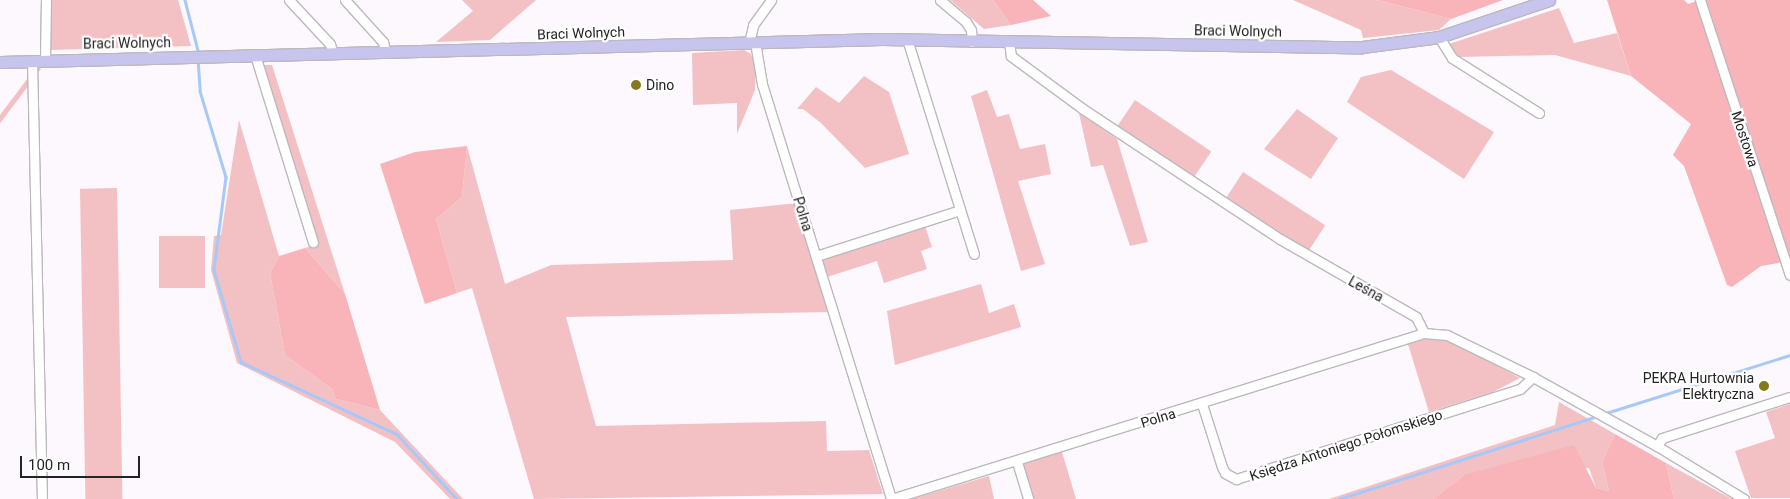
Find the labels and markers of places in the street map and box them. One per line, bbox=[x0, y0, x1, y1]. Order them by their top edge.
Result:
place label: Dino bbox=[646, 77, 674, 93]
marker: Dino bbox=[630, 79, 642, 91]
place label: PEKRA Hurtownia Elektryczna bbox=[1643, 370, 1754, 402]
marker: PEKRA Hurtownia Elektryczna bbox=[1758, 380, 1770, 392]

